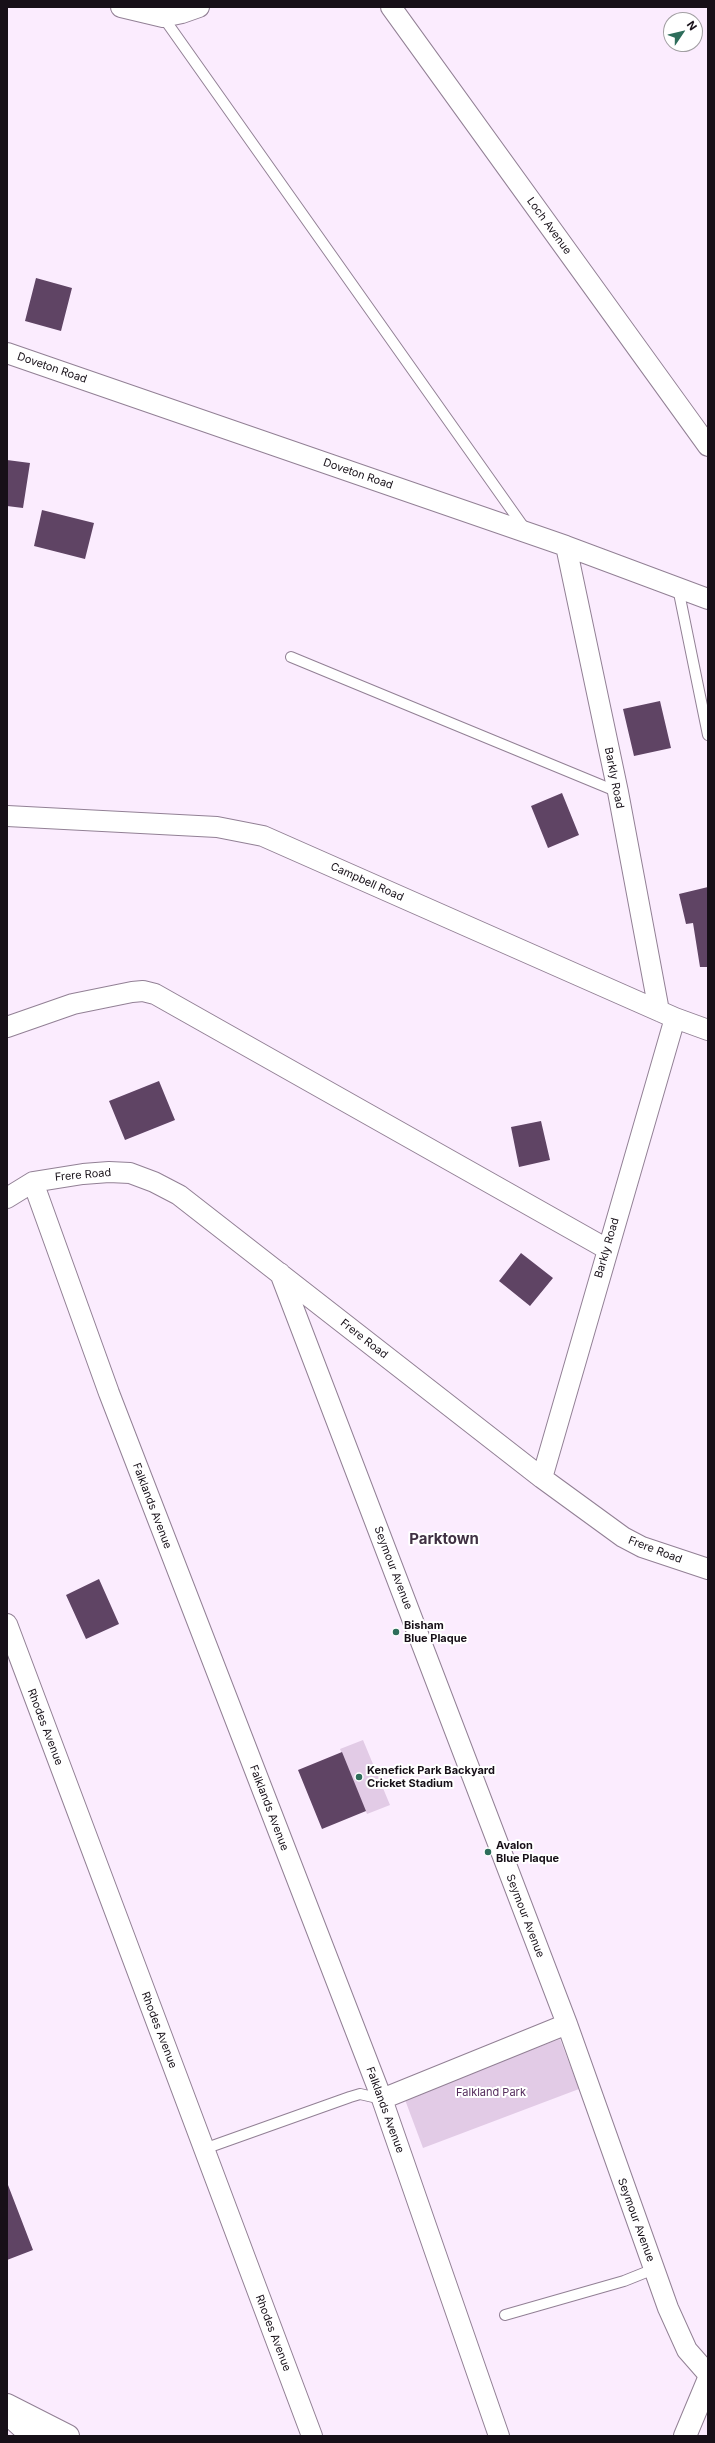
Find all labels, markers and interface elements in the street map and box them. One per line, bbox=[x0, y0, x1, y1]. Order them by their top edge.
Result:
north arrow bbox=[663, 12, 703, 52]
text: N bbox=[684, 18, 700, 33]
street label: Loch Avenue bbox=[524, 195, 574, 257]
street label: Doveton Road bbox=[15, 350, 89, 386]
street label: Doveton Road bbox=[321, 456, 395, 492]
street label: Barkly Road bbox=[602, 746, 626, 810]
street label: Campbell Road bbox=[328, 860, 406, 904]
street label: Frere Road bbox=[54, 1166, 112, 1184]
street label: Barkly Road bbox=[592, 1216, 622, 1280]
street label: Frere Road bbox=[338, 1316, 390, 1362]
street label: Falklands Avenue bbox=[130, 1461, 174, 1551]
street label: Seymour Avenue bbox=[371, 1525, 415, 1611]
district label: Parktown bbox=[409, 1530, 479, 1548]
street label: Frere Road bbox=[626, 1534, 684, 1566]
place label: Bisham Blue Plaque bbox=[404, 1619, 467, 1645]
marker: Bisham Blue Plaque bbox=[391, 1627, 401, 1637]
street label: Rhodes Avenue bbox=[24, 1687, 66, 1767]
street label: Falklands Avenue bbox=[247, 1763, 291, 1853]
place label: Kenefick Park Backyard Cricket Stadium bbox=[367, 1764, 495, 1790]
marker: Kenefick Park Backyard Cricket Stadium bbox=[354, 1772, 364, 1782]
place label: Avalon Blue Plaque bbox=[496, 1839, 559, 1865]
marker: Avalon Blue Plaque bbox=[483, 1847, 493, 1857]
street label: Seymour Avenue bbox=[503, 1873, 547, 1959]
street label: Rhodes Avenue bbox=[138, 1990, 180, 2070]
street label: Falklands Avenue bbox=[363, 2065, 407, 2155]
park label: Falkland Park bbox=[456, 2086, 526, 2100]
street label: Seymour Avenue bbox=[615, 2176, 657, 2264]
street label: Rhodes Avenue bbox=[252, 2293, 294, 2373]

